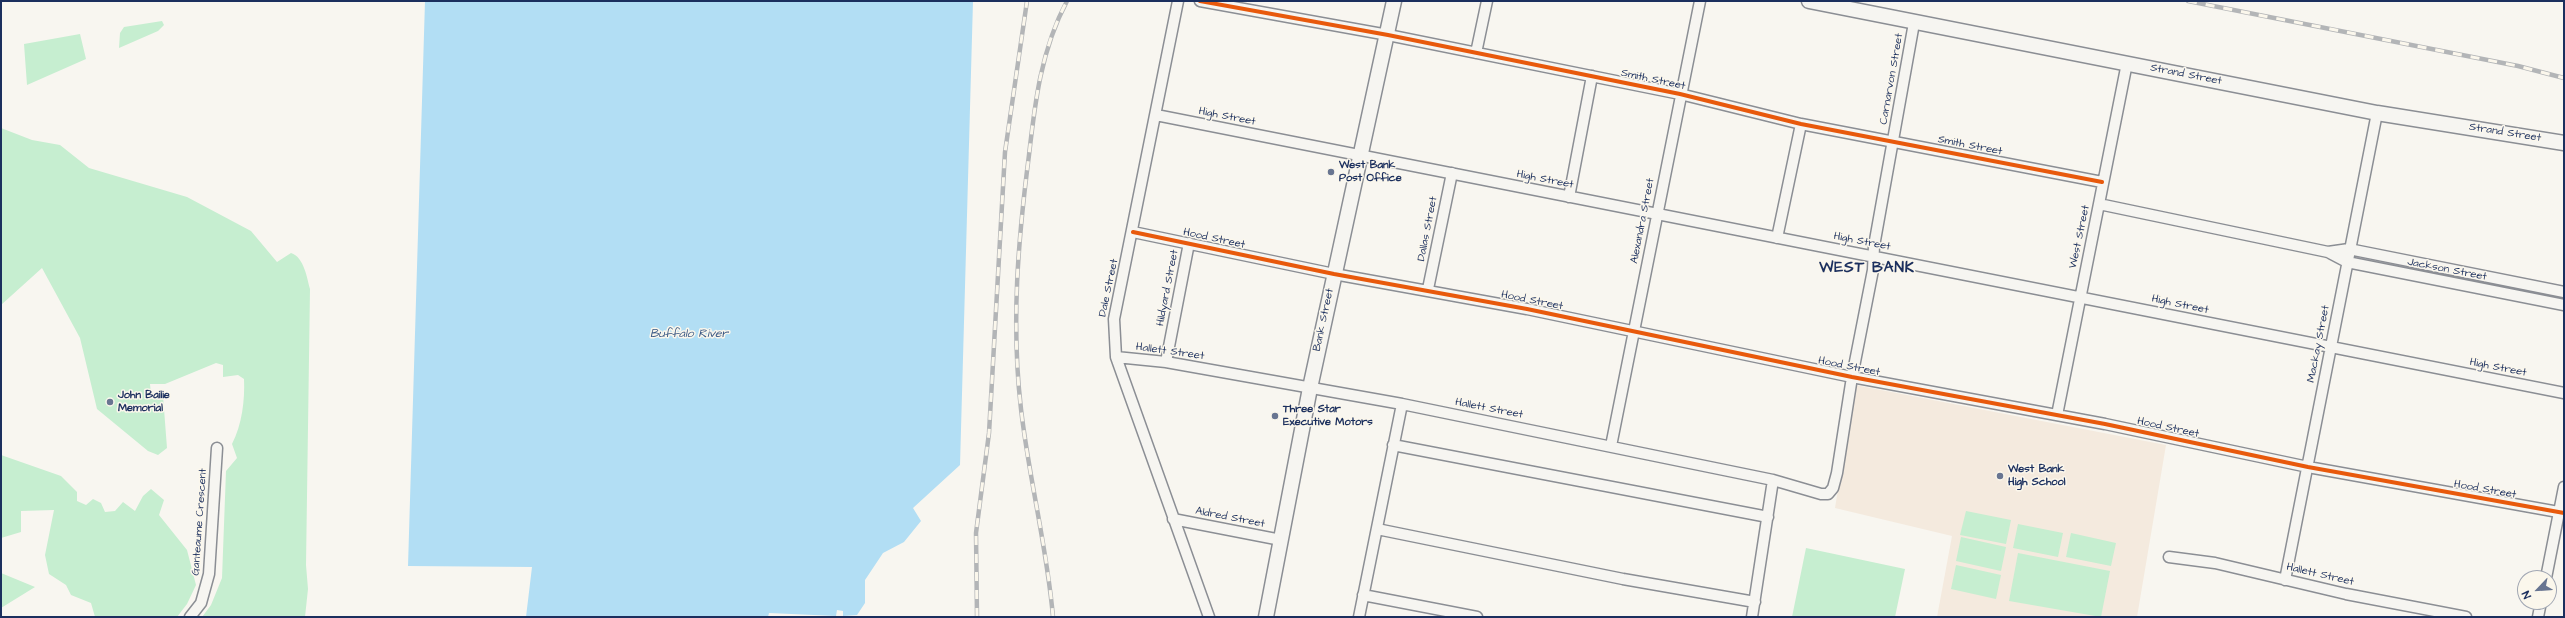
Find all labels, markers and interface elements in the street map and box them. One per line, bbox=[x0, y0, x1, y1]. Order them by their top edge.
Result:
street label: Carnarvon Street bbox=[1877, 32, 1907, 126]
street label: Strand Street bbox=[2149, 62, 2223, 88]
street label: Smith Street bbox=[1620, 67, 1686, 93]
street label: High Street bbox=[1197, 105, 1257, 129]
street label: Strand Street bbox=[2468, 121, 2542, 145]
street label: Smith Street bbox=[1937, 133, 2003, 159]
place label: West Bank Post Office bbox=[1339, 159, 1402, 185]
marker: West Bank Post Office bbox=[1326, 167, 1336, 177]
street label: High Street bbox=[1515, 168, 1575, 192]
street label: Alexandra Street bbox=[1628, 177, 1658, 265]
street label: Dallas Street bbox=[1415, 196, 1441, 262]
street label: West Street bbox=[2067, 204, 2093, 270]
street label: Hood Street bbox=[1182, 226, 1246, 252]
street label: High Street bbox=[1832, 230, 1892, 254]
street label: Hildyard Street bbox=[1154, 249, 1182, 327]
street label: Jackson Street bbox=[2406, 256, 2488, 284]
street label: Dale Street bbox=[1096, 258, 1122, 318]
district label: WEST BANK bbox=[1819, 260, 1915, 278]
street label: Bank Street bbox=[1311, 287, 1337, 353]
street label: Hood Street bbox=[1500, 289, 1564, 313]
street label: High Street bbox=[2150, 293, 2210, 317]
street label: Mackay Street bbox=[2305, 304, 2333, 384]
water label: Buffalo River bbox=[650, 327, 728, 341]
street label: Hallett Street bbox=[1135, 341, 1205, 363]
street label: Hood Street bbox=[1817, 355, 1881, 379]
street label: High Street bbox=[2468, 356, 2528, 380]
place label: John Bailie Memorial bbox=[118, 389, 170, 415]
street label: Hallett Street bbox=[1454, 396, 1524, 422]
marker: John Bailie Memorial bbox=[105, 397, 115, 407]
place label: Three Star Executive Motors bbox=[1283, 403, 1373, 429]
marker: Three Star Executive Motors bbox=[1270, 411, 1280, 421]
street label: Hood Street bbox=[2136, 415, 2200, 441]
place label: West Bank High School bbox=[2008, 463, 2065, 489]
street label: Ganteaume Crescent bbox=[190, 468, 210, 576]
marker: West Bank High School bbox=[1995, 471, 2005, 481]
street label: Hood Street bbox=[2453, 478, 2517, 502]
street label: Aldred Street bbox=[1194, 505, 1266, 531]
street label: Hallett Street bbox=[2285, 561, 2355, 589]
north arrow bbox=[2517, 570, 2557, 610]
text: N bbox=[2518, 589, 2535, 601]

